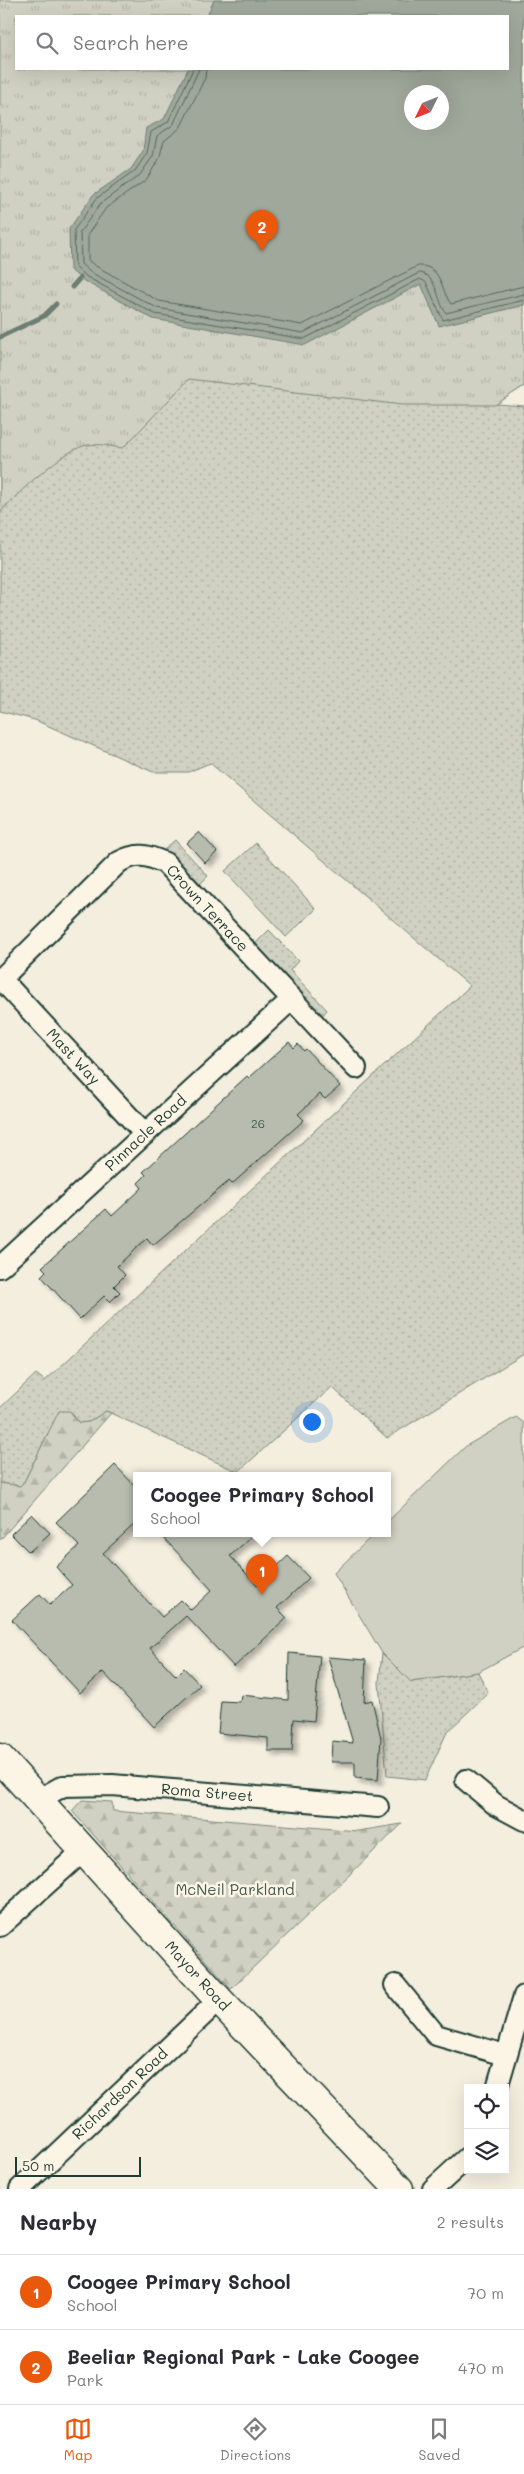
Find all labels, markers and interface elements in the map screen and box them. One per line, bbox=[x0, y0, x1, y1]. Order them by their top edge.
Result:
search box bbox=[15, 15, 509, 70]
icon: search bbox=[33, 29, 61, 57]
text: Search here bbox=[73, 30, 189, 55]
north arrow bbox=[404, 85, 449, 130]
pin: 2 bbox=[246, 210, 278, 251]
street label: Crown Terrace bbox=[162, 860, 254, 956]
street label: Mast Way bbox=[43, 1023, 105, 1089]
street label: Pinnacle Road bbox=[100, 1090, 190, 1175]
house number: 26 bbox=[251, 1115, 265, 1131]
your location bbox=[299, 1409, 325, 1435]
popup bbox=[133, 1472, 391, 1537]
text: Coogee Primary School bbox=[150, 1482, 374, 1507]
text: School bbox=[150, 1507, 201, 1528]
pin: 1 bbox=[246, 1554, 278, 1595]
street label: Roma Street bbox=[160, 1778, 254, 1806]
park label: McNeil Parkland bbox=[175, 1879, 295, 1899]
street label: Mayor Road bbox=[161, 1936, 235, 2015]
street label: Richardson Road bbox=[67, 2043, 171, 2143]
map controls bbox=[464, 2084, 509, 2174]
button: locate bbox=[464, 2084, 509, 2129]
button: layers bbox=[464, 2129, 509, 2174]
scale bar bbox=[15, 2154, 141, 2177]
text: 50 m bbox=[22, 2156, 54, 2175]
text: Nearby bbox=[20, 2208, 97, 2235]
text: 2 results bbox=[437, 2211, 504, 2232]
text: Coogee Primary School bbox=[67, 2269, 291, 2294]
text: 1 bbox=[32, 2282, 40, 2303]
text: 70 m bbox=[467, 2282, 504, 2303]
text: School bbox=[67, 2294, 117, 2315]
text: Beeliar Regional Park - Lake Coogee bbox=[67, 2344, 419, 2369]
text: 2 bbox=[32, 2357, 40, 2378]
text: 470 m bbox=[458, 2357, 504, 2378]
text: Park bbox=[67, 2369, 103, 2390]
tab: Map bbox=[64, 2415, 92, 2464]
tab: Directions bbox=[220, 2415, 291, 2464]
tab: Saved bbox=[419, 2415, 460, 2464]

